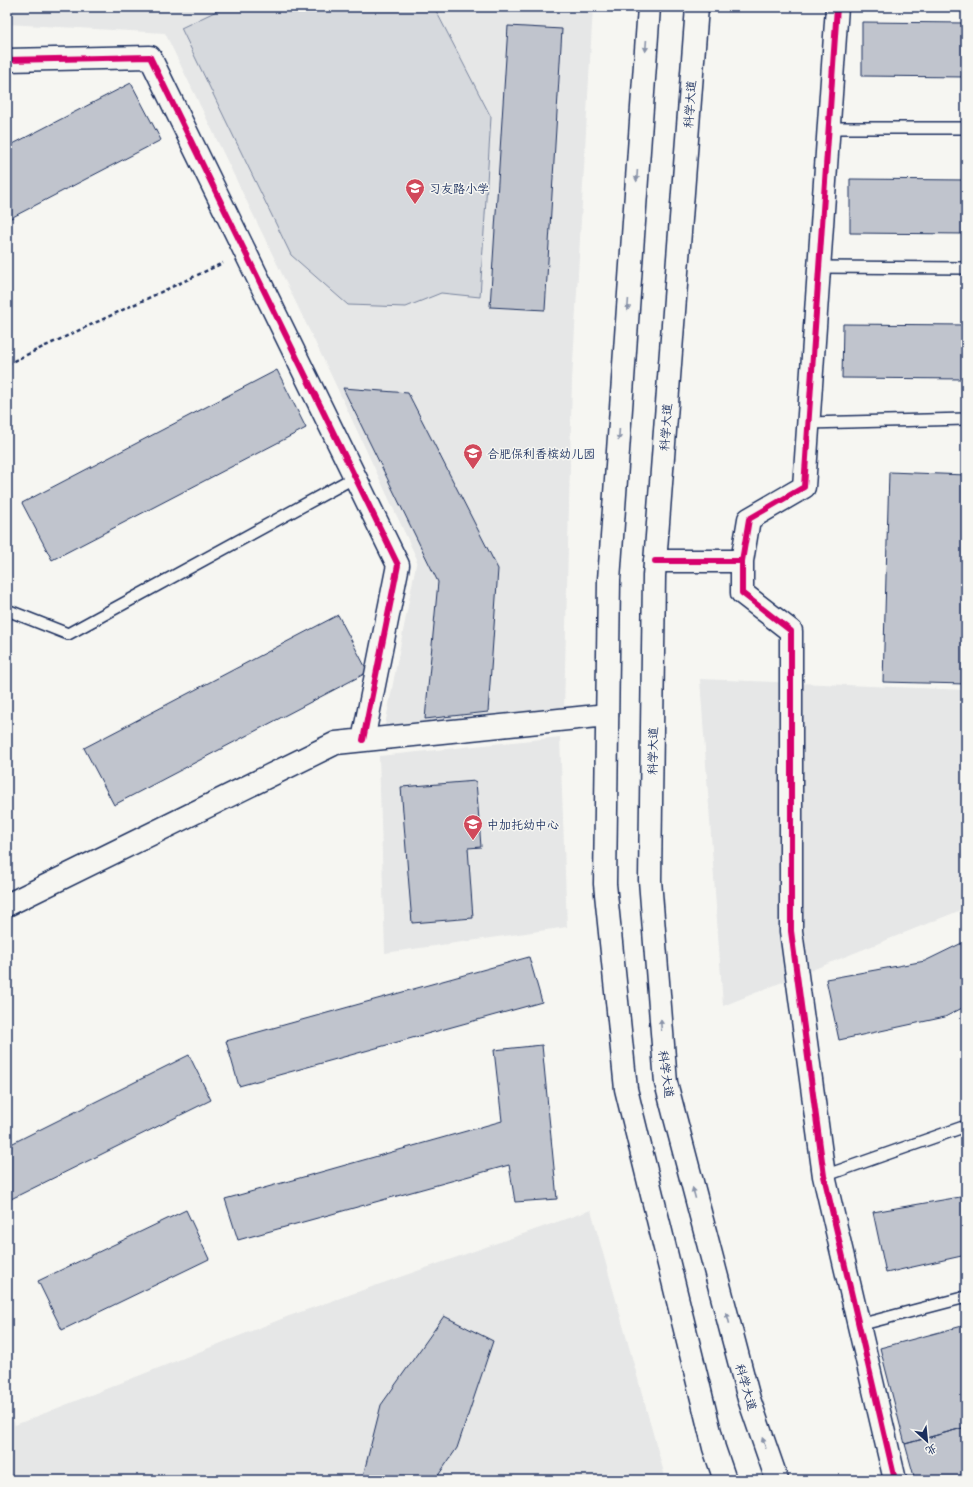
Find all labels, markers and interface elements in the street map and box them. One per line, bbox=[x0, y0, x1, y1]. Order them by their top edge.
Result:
one-way arrow bbox=[643, 40, 650, 52]
street label: 科学大道 bbox=[678, 79, 700, 129]
one-way arrow bbox=[634, 170, 641, 182]
school or university icon: 习友路小学 bbox=[404, 177, 426, 205]
place label: 习友路小学 bbox=[429, 179, 489, 197]
one-way arrow bbox=[625, 299, 632, 311]
street label: 科学大道 bbox=[654, 402, 676, 452]
one-way arrow bbox=[616, 429, 623, 441]
school or university icon: 合肥保利香槟幼儿园 bbox=[462, 442, 484, 470]
place label: 合肥保利香槟幼儿园 bbox=[487, 444, 595, 462]
street label: 科学大道 bbox=[643, 727, 661, 775]
school or university icon: 中加托幼中心 bbox=[462, 813, 484, 841]
place label: 中加托幼中心 bbox=[487, 815, 559, 833]
one-way arrow bbox=[658, 1019, 665, 1031]
street label: 科学大道 bbox=[655, 1049, 679, 1099]
one-way arrow bbox=[691, 1186, 697, 1199]
one-way arrow bbox=[724, 1312, 730, 1325]
street label: 科学大道 bbox=[732, 1361, 762, 1413]
north arrow bbox=[907, 1421, 947, 1461]
one-way arrow bbox=[761, 1437, 767, 1449]
text: 北 bbox=[923, 1440, 941, 1460]

